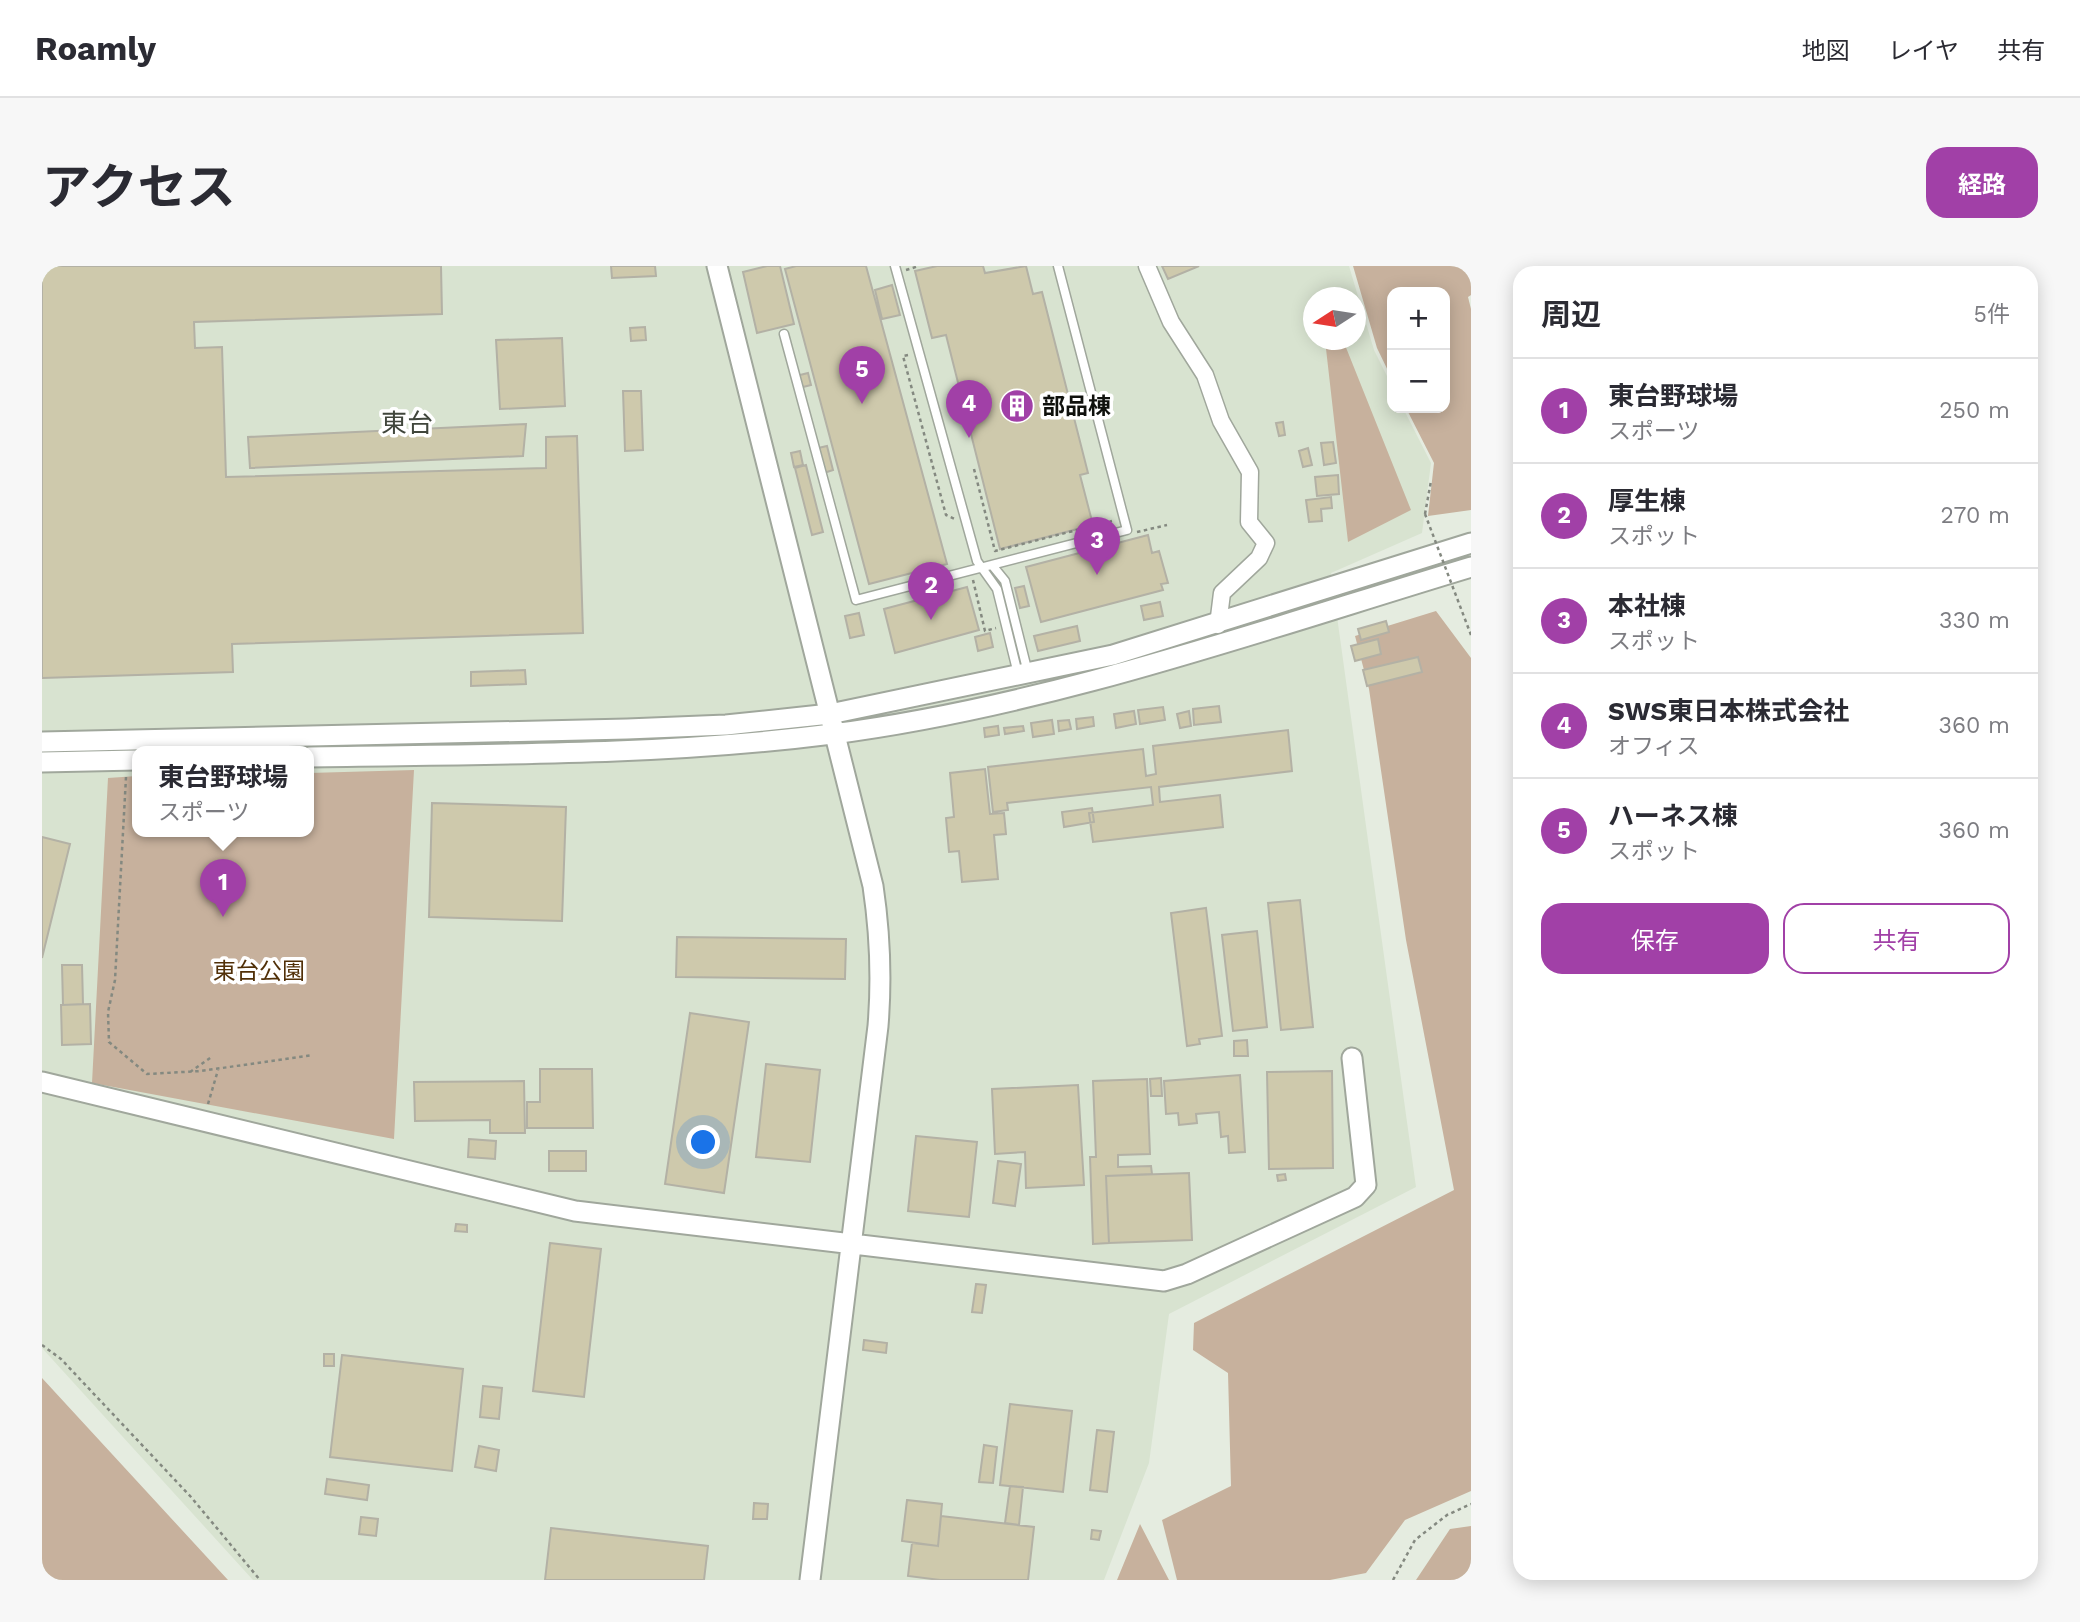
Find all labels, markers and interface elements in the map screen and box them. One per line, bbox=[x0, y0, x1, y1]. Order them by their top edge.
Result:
text: Roamly bbox=[35, 29, 156, 68]
text: 地図 bbox=[1802, 37, 1850, 65]
text: レイヤ bbox=[1888, 37, 1959, 65]
text: 共有 bbox=[1997, 37, 2045, 65]
button: 経路 bbox=[1926, 147, 2038, 218]
text: アクセス bbox=[42, 158, 236, 216]
north arrow bbox=[1303, 287, 1366, 350]
map controls bbox=[1387, 287, 1450, 413]
button: + bbox=[1387, 287, 1450, 350]
text: 周辺 bbox=[1541, 297, 1601, 332]
text: 5件 bbox=[1974, 301, 2010, 328]
pin: 5 bbox=[839, 346, 885, 404]
button: − bbox=[1387, 350, 1450, 413]
pin: 4 bbox=[946, 380, 992, 438]
text: 東台野球場 bbox=[1608, 381, 1738, 411]
building icon: 部品棟 bbox=[998, 387, 1036, 425]
place label: 部品棟 bbox=[1042, 393, 1111, 420]
text: 1 bbox=[1559, 397, 1569, 424]
text: 250 m bbox=[1939, 397, 2010, 424]
district label: 東台 bbox=[381, 408, 433, 438]
text: スポーツ bbox=[1608, 418, 1700, 445]
text: 厚生棟 bbox=[1608, 486, 1686, 516]
text: 2 bbox=[1557, 502, 1571, 529]
text: 270 m bbox=[1941, 502, 2010, 529]
pin: 3 bbox=[1074, 517, 1120, 575]
text: スポット bbox=[1608, 523, 1700, 550]
pin: 2 bbox=[908, 562, 954, 620]
text: 本社棟 bbox=[1608, 591, 1686, 621]
text: 3 bbox=[1557, 607, 1571, 634]
text: 330 m bbox=[1939, 607, 2010, 634]
text: スポット bbox=[1608, 628, 1700, 655]
text: SWS東日本株式会社 bbox=[1608, 696, 1849, 726]
text: 4 bbox=[1557, 712, 1571, 739]
text: 360 m bbox=[1939, 712, 2010, 739]
text: オフィス bbox=[1608, 733, 1700, 760]
popup bbox=[132, 746, 314, 837]
text: 東台野球場 bbox=[158, 762, 288, 792]
text: スポーツ bbox=[158, 799, 250, 826]
text: ハーネス棟 bbox=[1608, 801, 1738, 831]
text: 5 bbox=[1557, 817, 1571, 844]
text: 360 m bbox=[1939, 817, 2010, 844]
text: スポット bbox=[1608, 838, 1700, 865]
pin: 1 bbox=[200, 859, 246, 917]
button: 保存 bbox=[1541, 903, 1769, 974]
button: 共有 bbox=[1783, 903, 2010, 974]
park label: 東台公園 bbox=[213, 958, 305, 985]
your location bbox=[686, 1125, 720, 1159]

